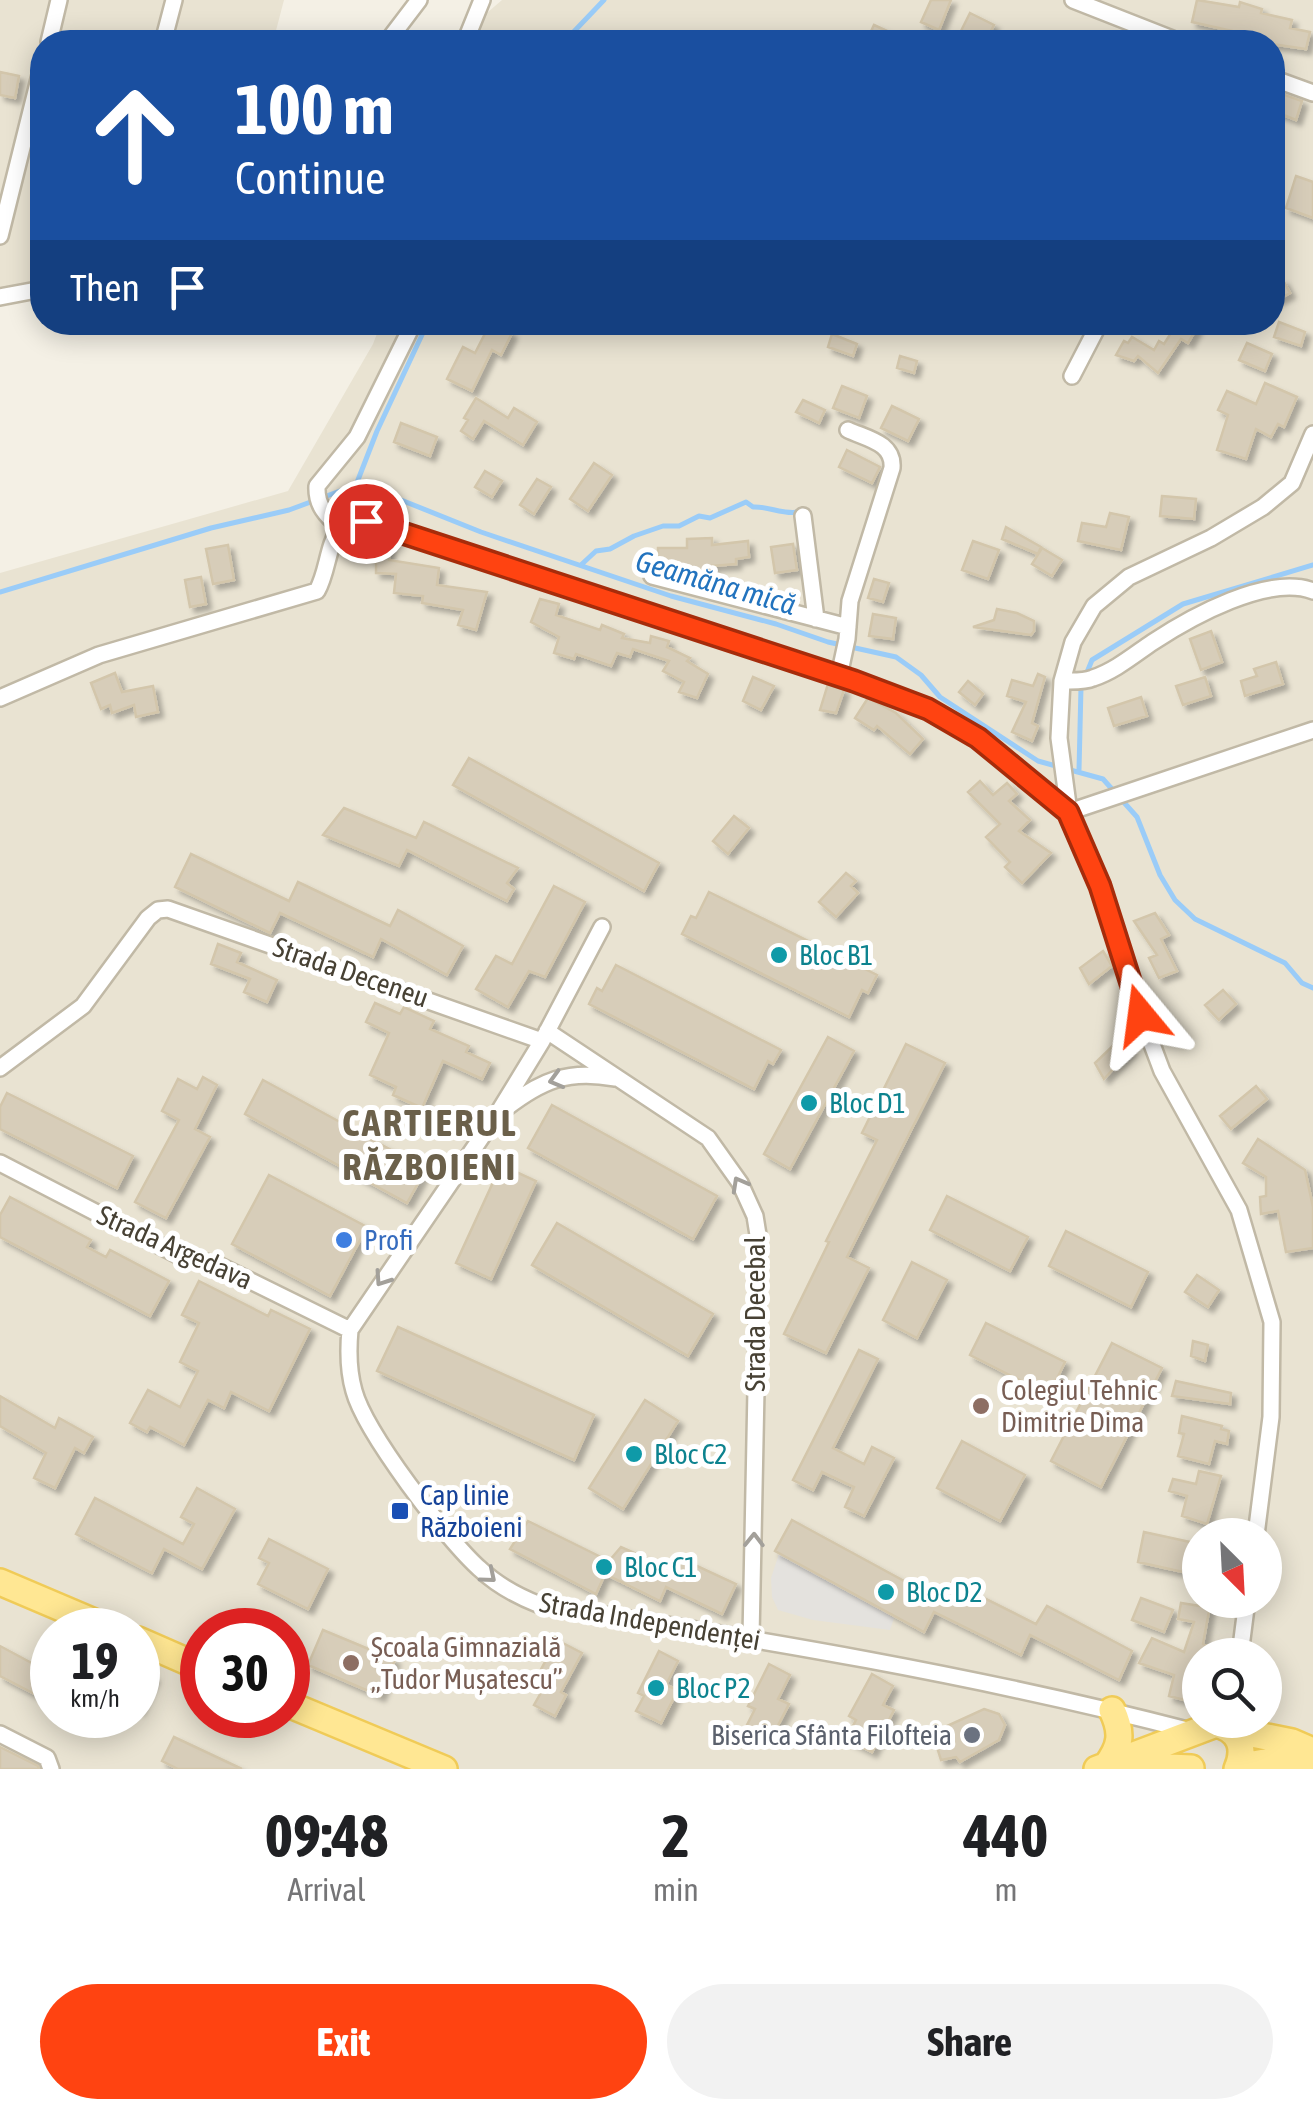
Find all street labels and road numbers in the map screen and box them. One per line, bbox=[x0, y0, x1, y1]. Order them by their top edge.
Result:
street label: Strada Deceneu bbox=[269, 931, 433, 1013]
street label: Strada Argedava bbox=[92, 1199, 258, 1295]
street label: Strada Decebal bbox=[739, 1236, 771, 1392]
street label: Strada Independenței bbox=[537, 1586, 763, 1656]

